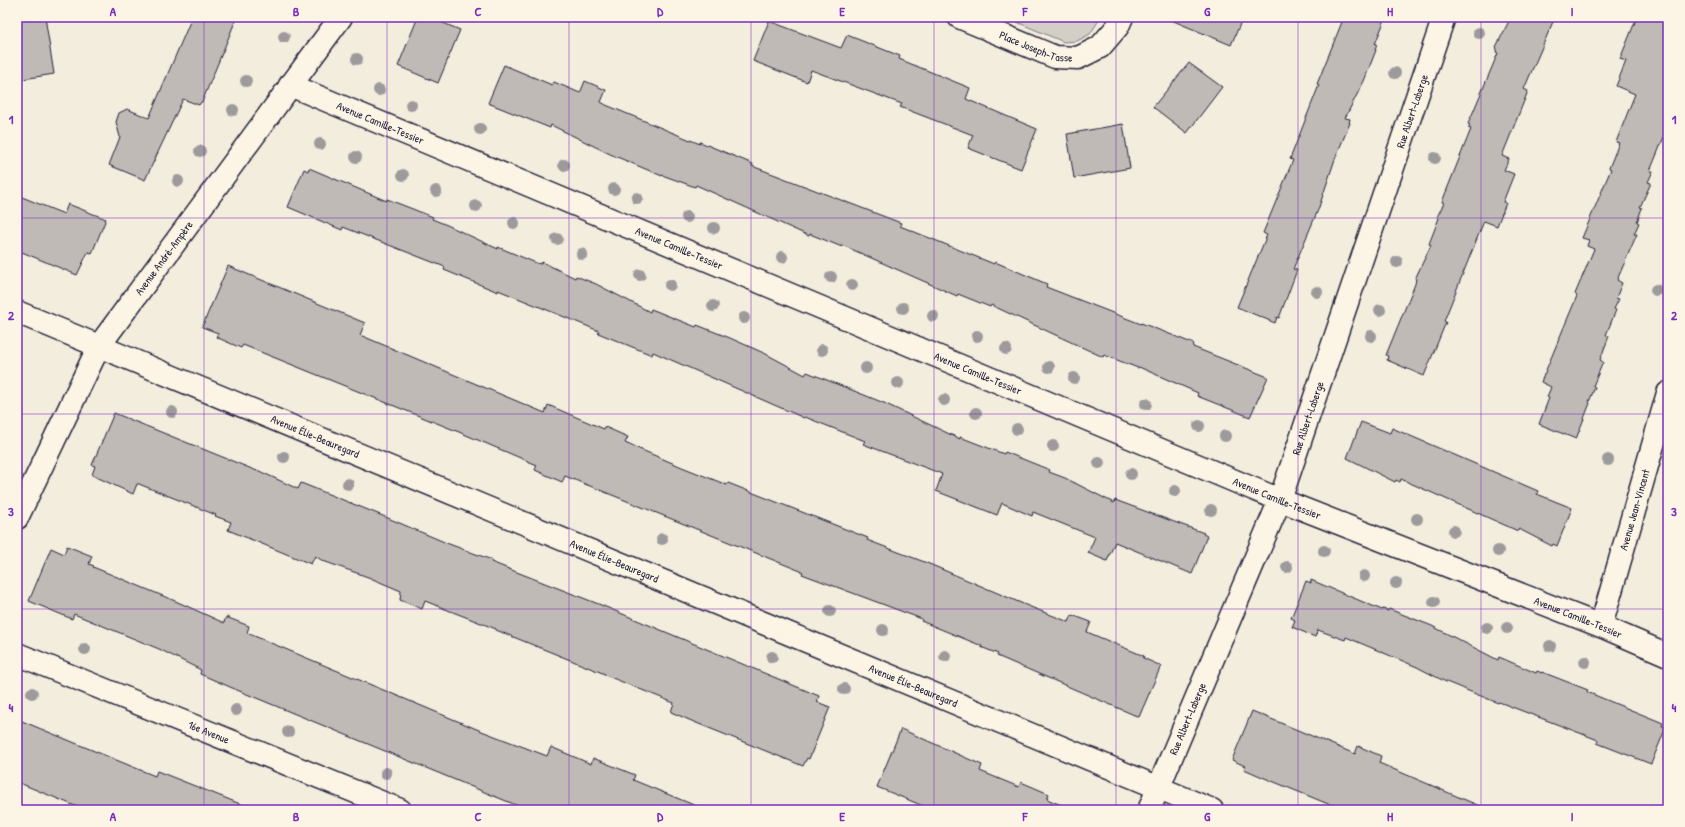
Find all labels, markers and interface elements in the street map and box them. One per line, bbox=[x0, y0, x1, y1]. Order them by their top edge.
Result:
text: A bbox=[110, 2, 117, 20]
text: B bbox=[293, 2, 300, 20]
text: C bbox=[474, 2, 482, 20]
text: D bbox=[657, 2, 664, 20]
text: E bbox=[839, 2, 845, 20]
text: F bbox=[1022, 2, 1029, 20]
text: G bbox=[1204, 2, 1211, 20]
text: H bbox=[1387, 2, 1393, 20]
text: I bbox=[1570, 2, 1574, 20]
street label: Place Joseph-Tasse bbox=[997, 28, 1073, 65]
street label: Rue Albert-Laberge bbox=[1393, 72, 1431, 150]
street label: Avenue Camille-Tessier bbox=[335, 98, 427, 148]
text: 1 bbox=[9, 110, 14, 128]
text: 1 bbox=[1672, 110, 1677, 128]
street label: Avenue André-Ampère bbox=[132, 217, 196, 298]
street label: Avenue Camille-Tessier bbox=[633, 224, 726, 273]
text: 2 bbox=[8, 306, 15, 324]
text: 2 bbox=[1671, 306, 1678, 324]
street label: Avenue Camille-Tessier bbox=[932, 349, 1025, 398]
street label: Rue Albert-Laberge bbox=[1289, 379, 1327, 457]
street label: Avenue Élie-Beauregard bbox=[269, 412, 362, 461]
street label: Avenue Jean-Vincent bbox=[1616, 467, 1653, 552]
street label: Avenue Camille-Tessier bbox=[1231, 474, 1324, 523]
text: 3 bbox=[8, 502, 14, 520]
text: 3 bbox=[1671, 502, 1677, 520]
street label: Avenue Élie-Beauregard bbox=[568, 536, 661, 586]
street label: Avenue Camille-Tessier bbox=[1532, 594, 1625, 642]
street label: Avenue Élie-Beauregard bbox=[867, 661, 960, 710]
street label: Rue Albert-Laberge bbox=[1166, 680, 1209, 757]
text: 4 bbox=[9, 698, 14, 716]
text: 4 bbox=[1672, 698, 1677, 716]
street label: 16e Avenue bbox=[186, 717, 232, 747]
text: A bbox=[110, 807, 117, 825]
text: B bbox=[293, 807, 300, 825]
text: C bbox=[474, 807, 482, 825]
text: D bbox=[657, 807, 664, 825]
text: E bbox=[839, 807, 845, 825]
text: F bbox=[1022, 807, 1029, 825]
text: G bbox=[1204, 807, 1211, 825]
text: H bbox=[1387, 807, 1393, 825]
text: I bbox=[1570, 807, 1574, 825]

